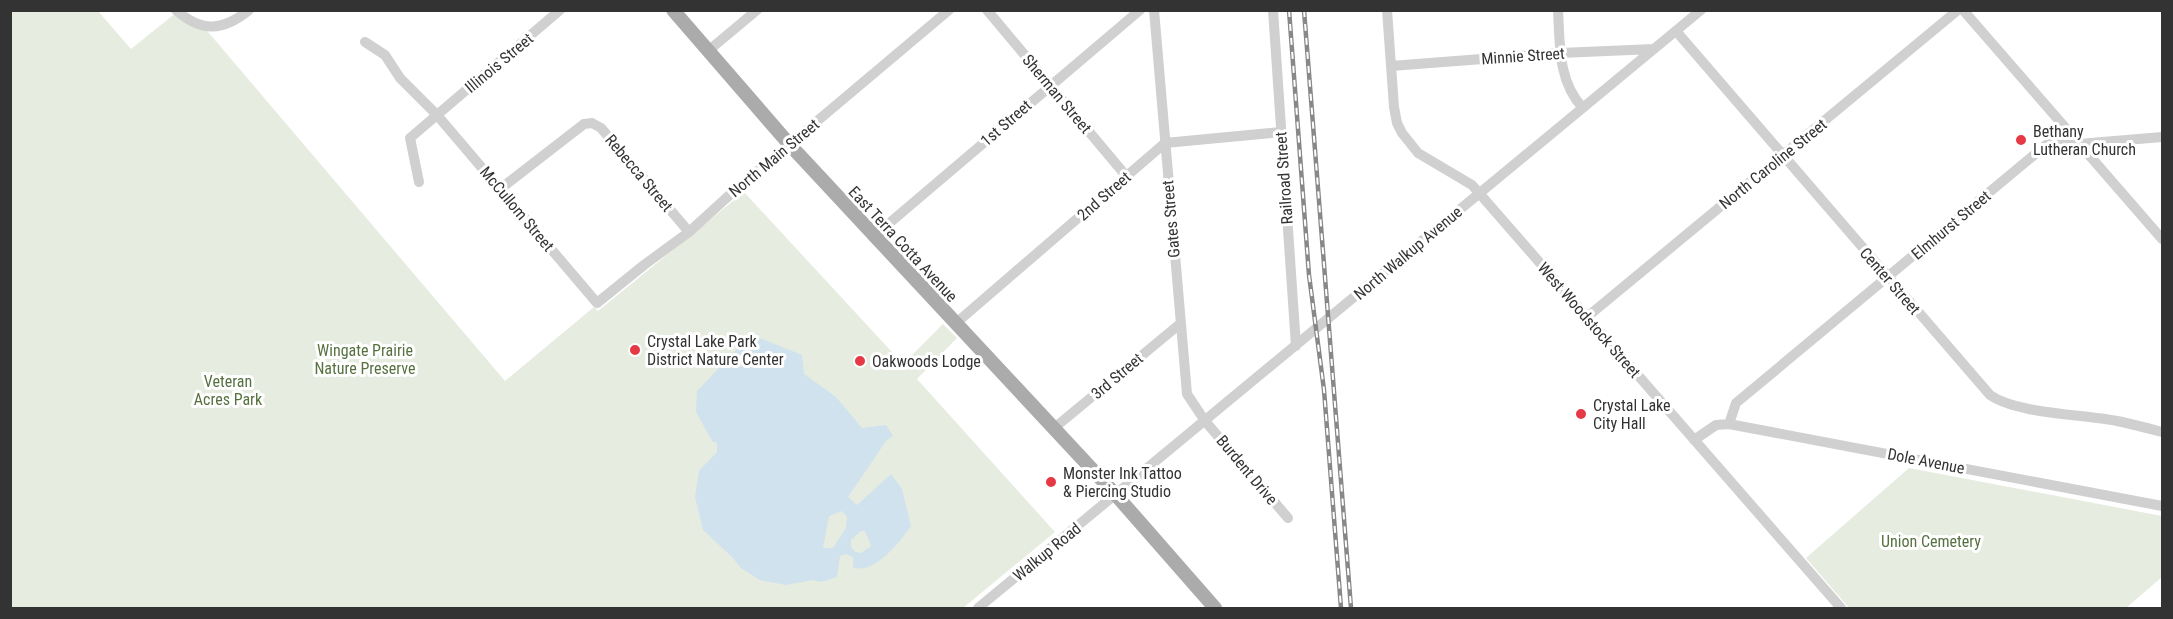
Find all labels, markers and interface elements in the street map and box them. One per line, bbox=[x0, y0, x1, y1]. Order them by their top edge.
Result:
street label: Illinois Street bbox=[461, 29, 537, 97]
street label: Minnie Street bbox=[1481, 44, 1566, 68]
street label: Sherman Street bbox=[1019, 51, 1096, 137]
street label: 1st Street bbox=[977, 96, 1035, 150]
street label: North Main Street bbox=[725, 115, 823, 201]
street label: North Caroline Street bbox=[1715, 115, 1831, 213]
place label: Bethany Lutheran Church bbox=[2033, 122, 2136, 159]
street label: Rebecca Street bbox=[601, 131, 677, 216]
street label: Railroad Street bbox=[1271, 131, 1297, 225]
marker: Bethany Lutheran Church bbox=[2014, 133, 2028, 147]
street label: McCullom Street bbox=[476, 163, 558, 255]
street label: 2nd Street bbox=[1073, 167, 1135, 224]
street label: Gates Street bbox=[1158, 179, 1184, 259]
street label: East Terra Cotta Avenue bbox=[845, 182, 961, 306]
street label: Elmhurst Street bbox=[1908, 186, 1995, 264]
street label: North Walkup Avenue bbox=[1350, 202, 1466, 304]
street label: Center Street bbox=[1856, 244, 1924, 319]
street label: West Woodstock Street bbox=[1534, 258, 1644, 382]
place label: Crystal Lake Park District Nature Center bbox=[647, 332, 784, 369]
park label: Wingate Prairie Nature Preserve bbox=[314, 341, 416, 378]
marker: Crystal Lake Park District Nature Center bbox=[628, 343, 642, 357]
street label: 3rd Street bbox=[1087, 349, 1147, 403]
place label: Oakwoods Lodge bbox=[872, 352, 981, 371]
marker: Oakwoods Lodge bbox=[853, 354, 867, 368]
park label: Veteran Acres Park bbox=[194, 372, 263, 409]
place label: Crystal Lake City Hall bbox=[1593, 396, 1671, 433]
marker: Crystal Lake City Hall bbox=[1574, 407, 1588, 421]
street label: Burdent Drive bbox=[1212, 431, 1282, 509]
street label: Dole Avenue bbox=[1886, 444, 1966, 478]
place label: Monster Ink Tattoo & Piercing Studio bbox=[1063, 464, 1182, 501]
marker: Monster Ink Tattoo & Piercing Studio bbox=[1044, 475, 1058, 489]
street label: Walkup Road bbox=[1009, 519, 1085, 585]
park label: Union Cemetery bbox=[1881, 532, 1981, 551]

